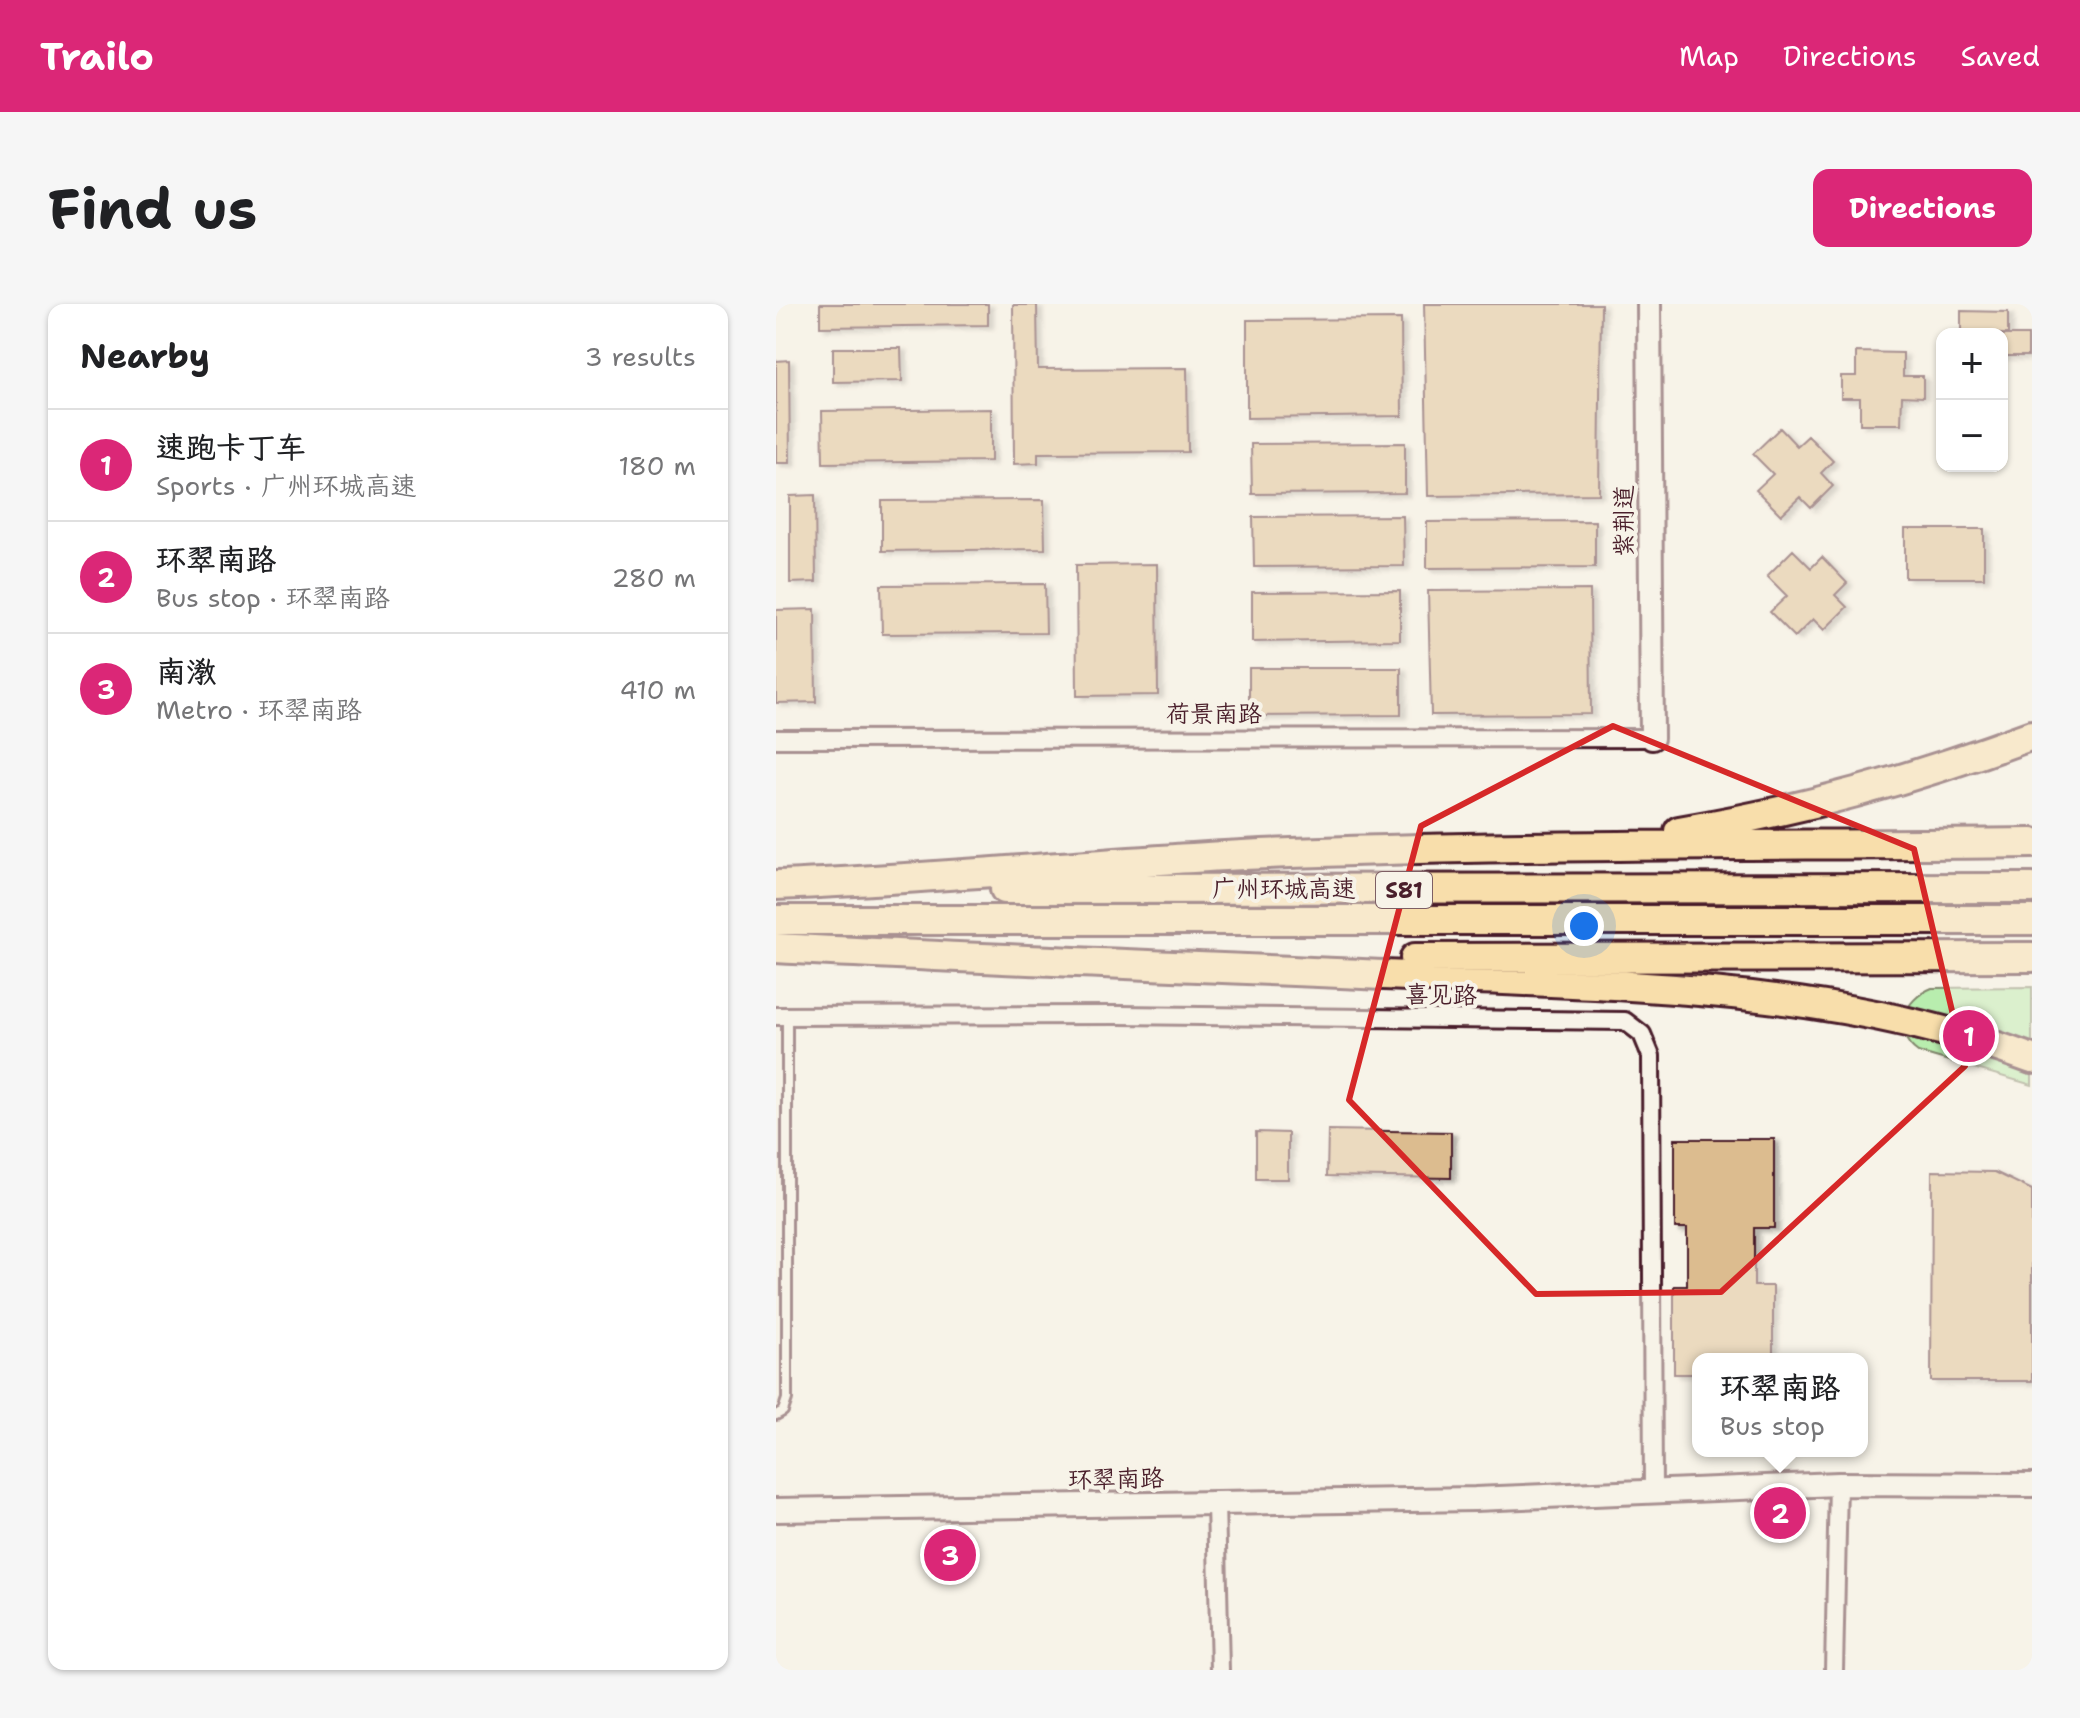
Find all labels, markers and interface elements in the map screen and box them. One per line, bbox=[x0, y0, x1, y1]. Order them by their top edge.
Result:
text: Trailo bbox=[40, 31, 154, 82]
text: Map bbox=[1679, 37, 1739, 75]
text: Directions bbox=[1783, 37, 1917, 75]
text: Saved bbox=[1961, 37, 2040, 75]
button: Directions bbox=[1813, 169, 2032, 247]
text: Find us bbox=[48, 171, 257, 246]
map controls bbox=[1936, 328, 2008, 472]
button: + bbox=[1936, 328, 2008, 400]
text: Nearby bbox=[80, 333, 210, 379]
text: 3 results bbox=[584, 339, 696, 374]
button: − bbox=[1936, 400, 2008, 472]
text: 速跑卡丁车 bbox=[156, 427, 306, 468]
text: 1 bbox=[100, 448, 112, 483]
text: 180 m bbox=[618, 448, 696, 483]
text: Sports · 广州环城高速 bbox=[156, 468, 417, 503]
street label: 紫荆道 bbox=[1608, 485, 1640, 557]
text: 环翠南路 bbox=[156, 539, 276, 580]
text: 2 bbox=[97, 560, 115, 595]
text: 280 m bbox=[611, 560, 696, 595]
text: Bus stop · 环翠南路 bbox=[156, 580, 390, 615]
text: 南漖 bbox=[156, 651, 216, 692]
text: 3 bbox=[97, 672, 115, 707]
text: 410 m bbox=[619, 672, 696, 707]
text: Metro · 环翠南路 bbox=[156, 692, 362, 727]
street label: 荷景南路 bbox=[1166, 698, 1262, 730]
road number: S81 bbox=[1376, 872, 1432, 908]
street label: 广州环城高速 bbox=[1212, 873, 1356, 905]
your location bbox=[1564, 906, 1604, 946]
street label: 喜见路 bbox=[1405, 978, 1477, 1012]
pin: 1 bbox=[1943, 1006, 1995, 1066]
popup bbox=[1692, 1353, 1868, 1457]
text: 环翠南路 bbox=[1720, 1367, 1840, 1408]
text: Bus stop bbox=[1720, 1408, 1825, 1443]
street label: 环翠南路 bbox=[1068, 1462, 1164, 1496]
pin: 2 bbox=[1754, 1483, 1806, 1543]
pin: 3 bbox=[924, 1525, 976, 1585]

